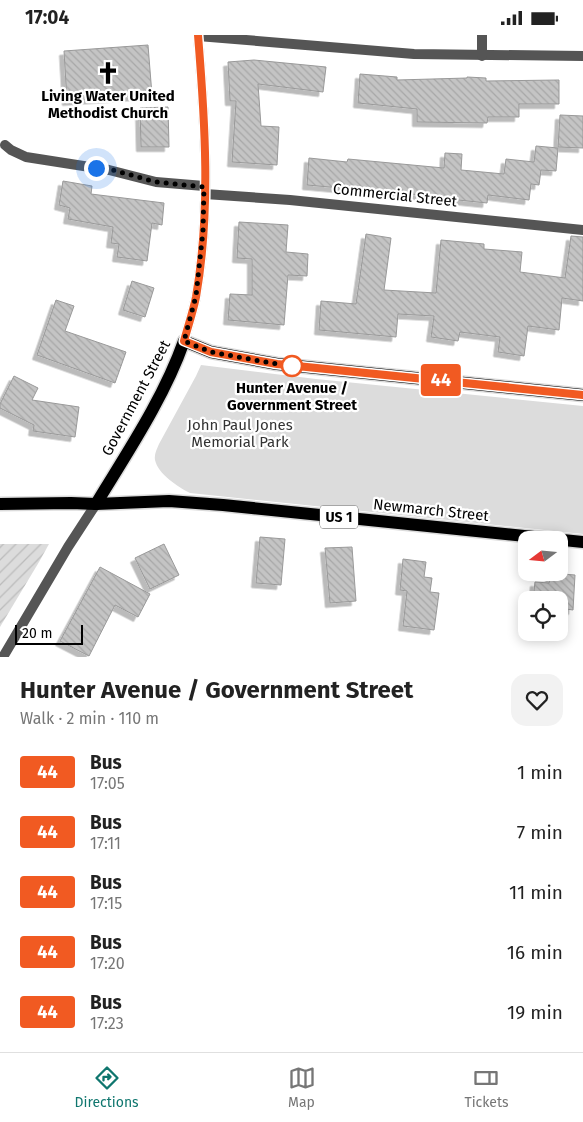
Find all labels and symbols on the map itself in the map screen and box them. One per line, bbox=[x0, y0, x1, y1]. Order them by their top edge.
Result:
church icon: Living Water United Methodist Church bbox=[95, 60, 121, 86]
place label: Living Water United Methodist Church bbox=[41, 87, 175, 122]
your location bbox=[84, 156, 109, 181]
street label: Commercial Street bbox=[332, 180, 458, 211]
street label: Government Street bbox=[98, 337, 174, 459]
marker: Hunter Avenue / Government Street bbox=[281, 355, 303, 377]
line badge: 44 bbox=[418, 364, 464, 396]
place label: Hunter Avenue / Government Street bbox=[227, 379, 357, 414]
park label: John Paul Jones Memorial Park bbox=[187, 416, 293, 451]
street label: Newmarch Street bbox=[372, 495, 490, 525]
road number: US 1 bbox=[320, 506, 358, 529]
north arrow bbox=[518, 531, 568, 581]
scale bar bbox=[15, 622, 82, 645]

